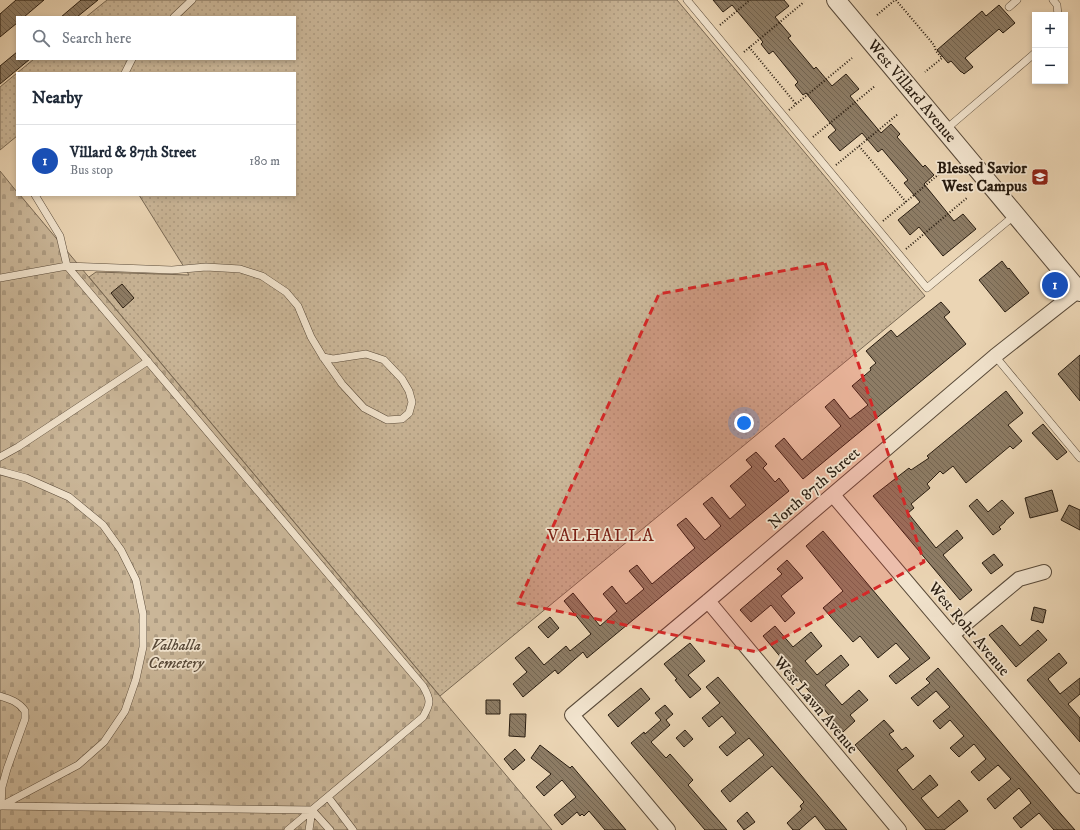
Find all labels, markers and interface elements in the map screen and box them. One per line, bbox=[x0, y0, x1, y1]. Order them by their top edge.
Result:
map controls bbox=[1032, 12, 1068, 84]
button: + bbox=[1032, 12, 1068, 48]
search box bbox=[16, 16, 296, 60]
icon: search bbox=[30, 27, 52, 49]
text: Search here bbox=[62, 29, 131, 48]
street label: West Villard Avenue bbox=[862, 35, 961, 147]
button: − bbox=[1032, 48, 1068, 84]
text: Nearby bbox=[32, 87, 82, 109]
text: Villard & 87th Street bbox=[70, 143, 196, 162]
text: 1 bbox=[43, 153, 47, 169]
text: 180 m bbox=[249, 153, 280, 169]
place label: Blessed Savior West Campus bbox=[937, 158, 1028, 196]
text: Bus stop bbox=[70, 162, 113, 178]
school or university icon: Blessed Savior West Campus bbox=[1030, 167, 1050, 187]
pin: 1 bbox=[1042, 270, 1068, 300]
your location bbox=[734, 413, 754, 433]
street label: North 87th Street bbox=[764, 443, 864, 533]
district label: VALHALLA bbox=[546, 525, 655, 547]
street label: West Rohr Avenue bbox=[923, 577, 1014, 680]
park label: Valhalla Cemetery bbox=[148, 635, 206, 673]
street label: West Lawn Avenue bbox=[769, 652, 863, 758]

